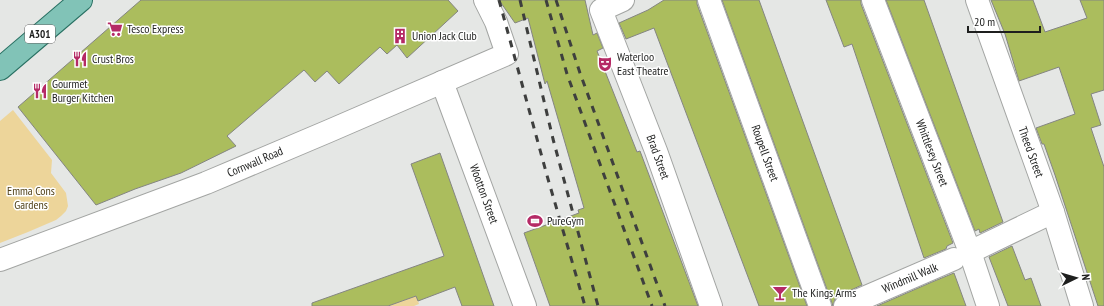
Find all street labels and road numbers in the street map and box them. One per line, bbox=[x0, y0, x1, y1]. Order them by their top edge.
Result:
road number: A301 bbox=[25, 25, 55, 43]
street label: Whittlesey Street bbox=[913, 117, 952, 189]
street label: Roupell Street bbox=[748, 123, 783, 184]
street label: Theed Street bbox=[1015, 124, 1048, 180]
street label: Brad Street bbox=[643, 132, 674, 182]
street label: Cornwall Road bbox=[225, 143, 285, 180]
street label: Wootton Street bbox=[467, 162, 502, 226]
street label: Windmill Walk bbox=[880, 259, 940, 296]

